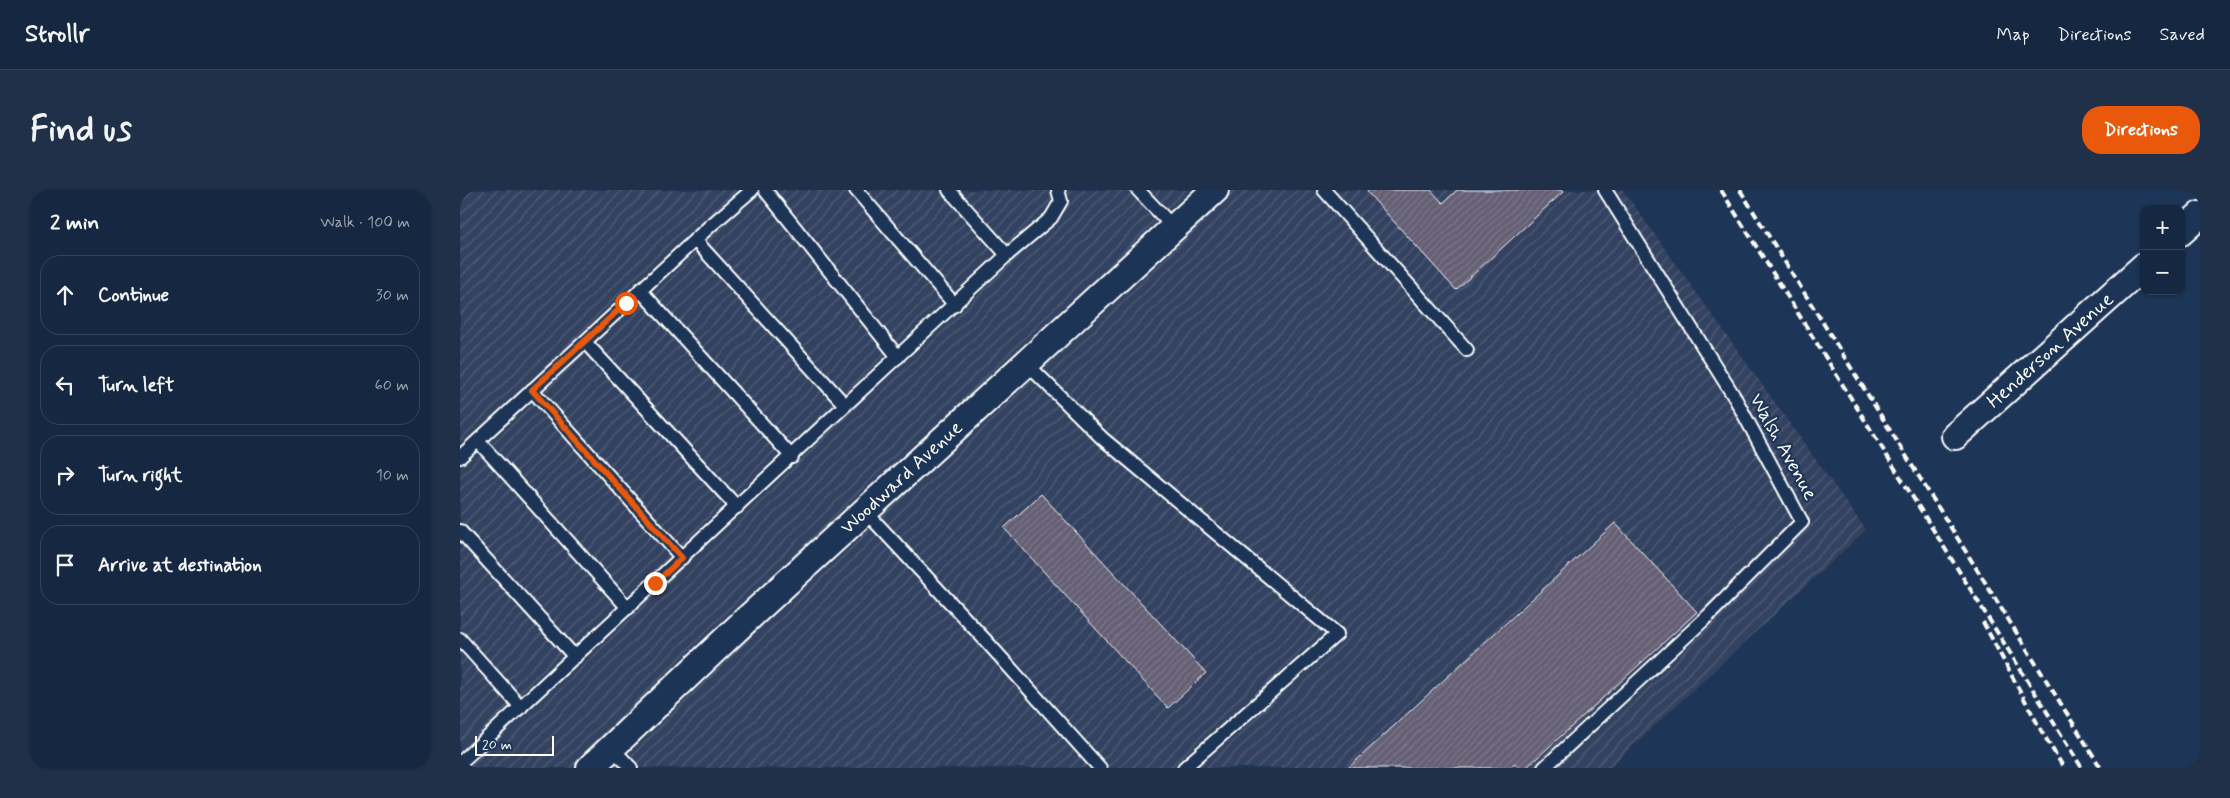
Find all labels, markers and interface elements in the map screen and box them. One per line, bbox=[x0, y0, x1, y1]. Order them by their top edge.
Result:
text: Strollr bbox=[25, 19, 89, 50]
text: Map bbox=[1997, 23, 2030, 47]
text: Directions bbox=[2058, 23, 2132, 47]
text: Saved bbox=[2160, 23, 2205, 47]
button: Directions bbox=[2082, 106, 2200, 154]
text: Find us bbox=[30, 107, 132, 153]
map controls bbox=[2140, 205, 2185, 295]
button: + bbox=[2140, 205, 2185, 250]
text: 2 min bbox=[50, 209, 99, 237]
text: Walk · 100 m bbox=[320, 212, 410, 233]
button: − bbox=[2140, 250, 2185, 295]
icon: ahead bbox=[51, 281, 79, 309]
text: Continue bbox=[98, 283, 169, 308]
text: 30 m bbox=[376, 285, 409, 306]
street label: Henderson Avenue bbox=[1981, 286, 2120, 415]
route start bbox=[615, 292, 638, 315]
icon: left bbox=[51, 371, 79, 399]
text: Turn left bbox=[98, 373, 174, 398]
text: 60 m bbox=[375, 375, 409, 396]
street label: Walsh Avenue bbox=[1743, 389, 1824, 505]
street label: Woodward Avenue bbox=[834, 414, 969, 541]
icon: right bbox=[51, 461, 79, 489]
text: Turn right bbox=[98, 463, 182, 488]
text: 10 m bbox=[376, 465, 409, 486]
icon: arrive bbox=[51, 551, 79, 579]
text: Arrive at destination bbox=[98, 553, 262, 578]
route end bbox=[644, 572, 667, 595]
scale bar bbox=[475, 733, 554, 756]
text: 20 m bbox=[482, 736, 512, 754]

